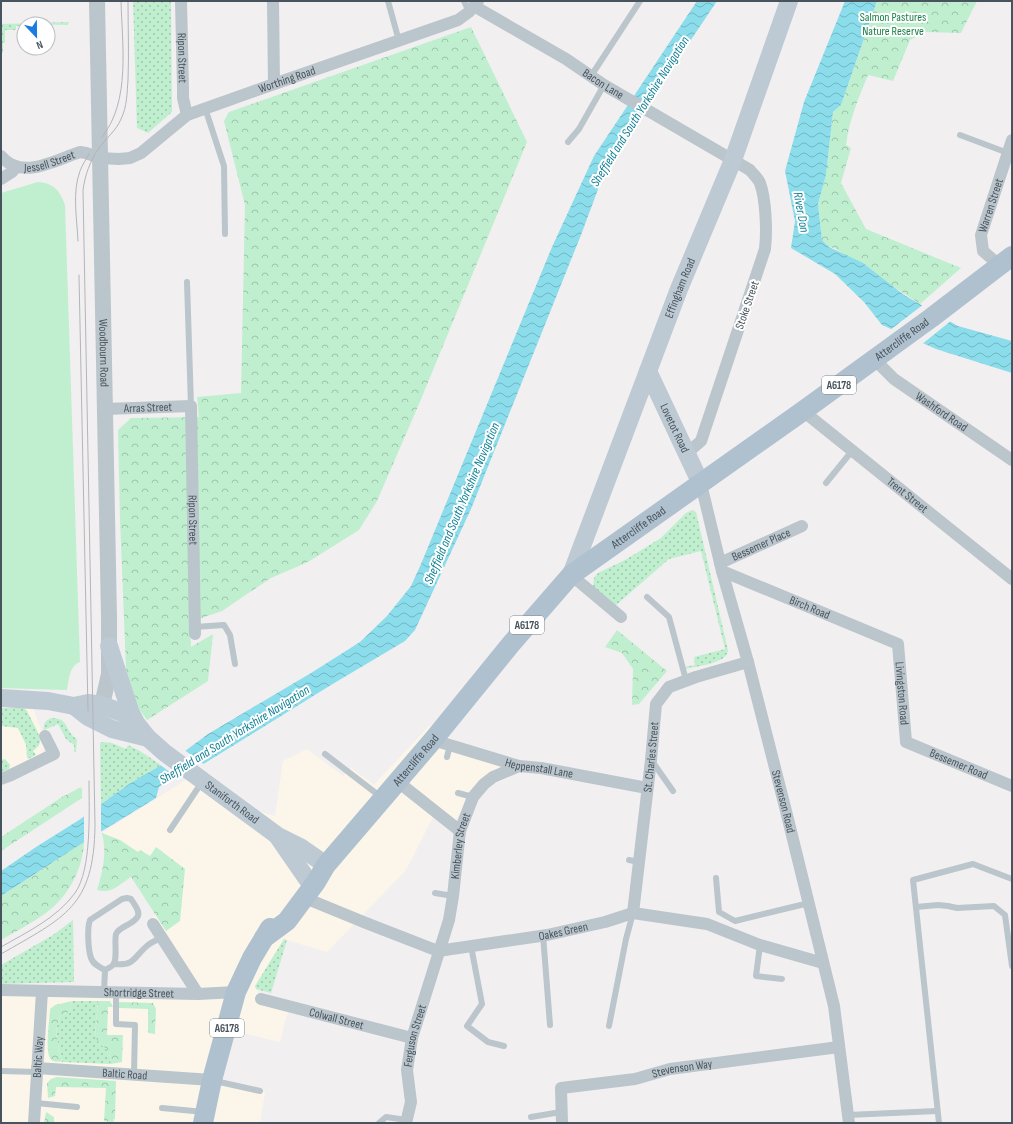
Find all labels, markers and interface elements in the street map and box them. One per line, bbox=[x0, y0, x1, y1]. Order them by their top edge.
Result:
park label: Salmon Pastures Nature Reserve bbox=[860, 10, 926, 39]
north arrow bbox=[16, 16, 56, 56]
street label: Ripon Street bbox=[174, 33, 190, 84]
water label: Sheffield and South Yorkshire Navigation bbox=[587, 33, 693, 189]
text: N bbox=[34, 38, 45, 52]
street label: Worthing Road bbox=[257, 63, 317, 97]
street label: Bacon Lane bbox=[580, 66, 626, 103]
street label: Jessell Street bbox=[23, 147, 78, 176]
street label: Warren Street bbox=[975, 176, 1007, 234]
water label: River Don bbox=[790, 191, 813, 234]
street label: Effingham Road bbox=[662, 256, 699, 320]
street label: Stoke Street bbox=[732, 279, 763, 331]
street label: Attercliffe Road bbox=[871, 315, 932, 365]
street label: Woodbourn Road bbox=[95, 319, 112, 387]
road number: A6178 bbox=[822, 376, 856, 394]
street label: Washford Road bbox=[912, 389, 970, 435]
street label: Arras Street bbox=[123, 400, 173, 416]
street label: Lovetot Road bbox=[656, 401, 692, 455]
water label: Sheffield and South Yorkshire Navigation bbox=[421, 420, 503, 587]
street label: Trent Street bbox=[884, 474, 931, 517]
street label: Ripon Street bbox=[185, 495, 200, 545]
street label: Attercliffe Road bbox=[608, 503, 669, 553]
street label: Bessemer Place bbox=[729, 525, 793, 565]
street label: Birch Road bbox=[787, 593, 832, 623]
road number: A6178 bbox=[510, 616, 544, 634]
street label: Livingston Road bbox=[891, 661, 912, 726]
water label: Sheffield and South Yorkshire Navigation bbox=[157, 682, 313, 788]
street label: St. Charles Street bbox=[640, 721, 662, 793]
street label: Attercliffe Road bbox=[389, 732, 443, 790]
street label: Bessemer Road bbox=[927, 746, 990, 783]
street label: Heppenstall Lane bbox=[503, 755, 574, 782]
street label: Stevenson Road bbox=[768, 768, 798, 835]
street label: Staniforth Road bbox=[202, 778, 262, 827]
street label: Kimberley Street bbox=[448, 810, 474, 880]
street label: Oakes Green bbox=[538, 919, 589, 944]
street label: Shortridge Street bbox=[104, 985, 174, 1002]
street label: Ferguson Street bbox=[401, 1002, 430, 1068]
street label: Colwall Street bbox=[307, 1005, 366, 1033]
road number: A6178 bbox=[210, 1019, 244, 1037]
street label: Baltic Way bbox=[30, 1036, 47, 1078]
street label: Stevenson Way bbox=[650, 1057, 714, 1082]
street label: Baltic Road bbox=[102, 1066, 148, 1084]

